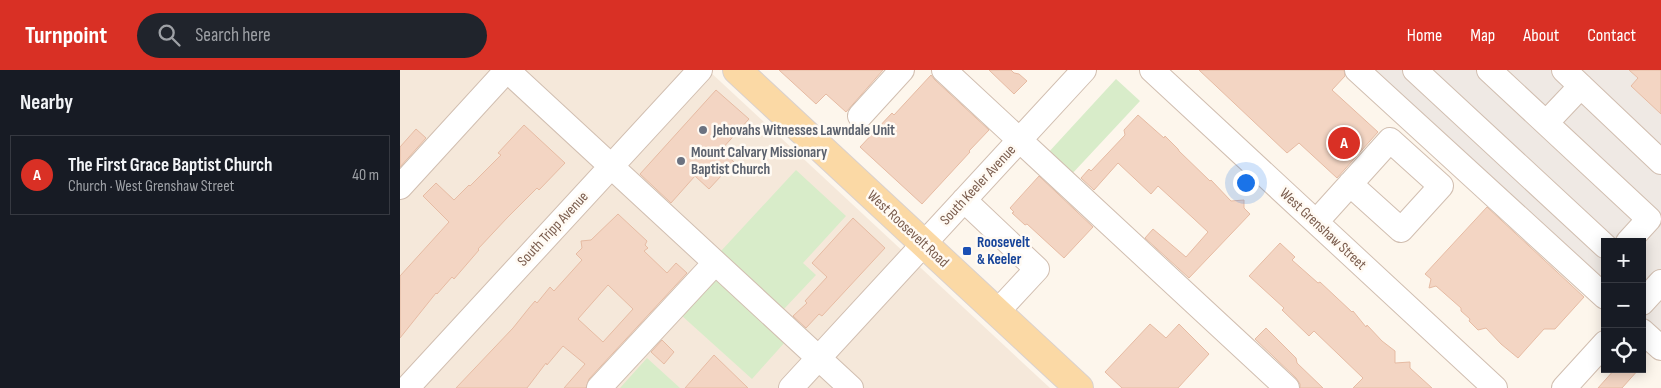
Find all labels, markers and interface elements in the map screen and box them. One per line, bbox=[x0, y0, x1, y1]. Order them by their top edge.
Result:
search box bbox=[137, 13, 487, 58]
text: Turnpoint bbox=[25, 21, 107, 50]
icon: search bbox=[155, 21, 183, 49]
text: Search here bbox=[195, 24, 271, 47]
text: Home bbox=[1407, 25, 1442, 46]
text: Map bbox=[1470, 25, 1495, 46]
text: About bbox=[1523, 25, 1559, 46]
text: Contact bbox=[1587, 25, 1636, 46]
text: Nearby bbox=[20, 90, 73, 115]
place label: Jehovahs Witnesses Lawndale Unit bbox=[712, 121, 895, 140]
marker: Jehovahs Witnesses Lawndale Unit bbox=[697, 124, 709, 136]
pin: A bbox=[1328, 124, 1360, 162]
street label: South Keeler Avenue bbox=[936, 141, 1020, 229]
place label: Mount Calvary Missionary Baptist Church bbox=[691, 143, 828, 179]
text: The First Grace Baptist Church bbox=[68, 154, 273, 177]
marker: Mount Calvary Missionary Baptist Church bbox=[675, 155, 687, 167]
text: A bbox=[33, 166, 41, 185]
text: 40 m bbox=[352, 166, 379, 185]
your location bbox=[1233, 170, 1259, 196]
text: Church · West Grenshaw Street bbox=[68, 177, 234, 196]
street label: West Grenshaw Street bbox=[1276, 184, 1371, 274]
street label: West Roosevelt Road bbox=[863, 186, 953, 272]
street label: South Tripp Avenue bbox=[513, 187, 593, 271]
place label: Roosevelt & Keeler bbox=[977, 233, 1030, 269]
map controls bbox=[1601, 238, 1646, 373]
button: + bbox=[1601, 238, 1646, 283]
marker: Roosevelt & Keeler bbox=[961, 245, 973, 257]
button: − bbox=[1601, 283, 1646, 328]
button: locate bbox=[1601, 328, 1646, 373]

